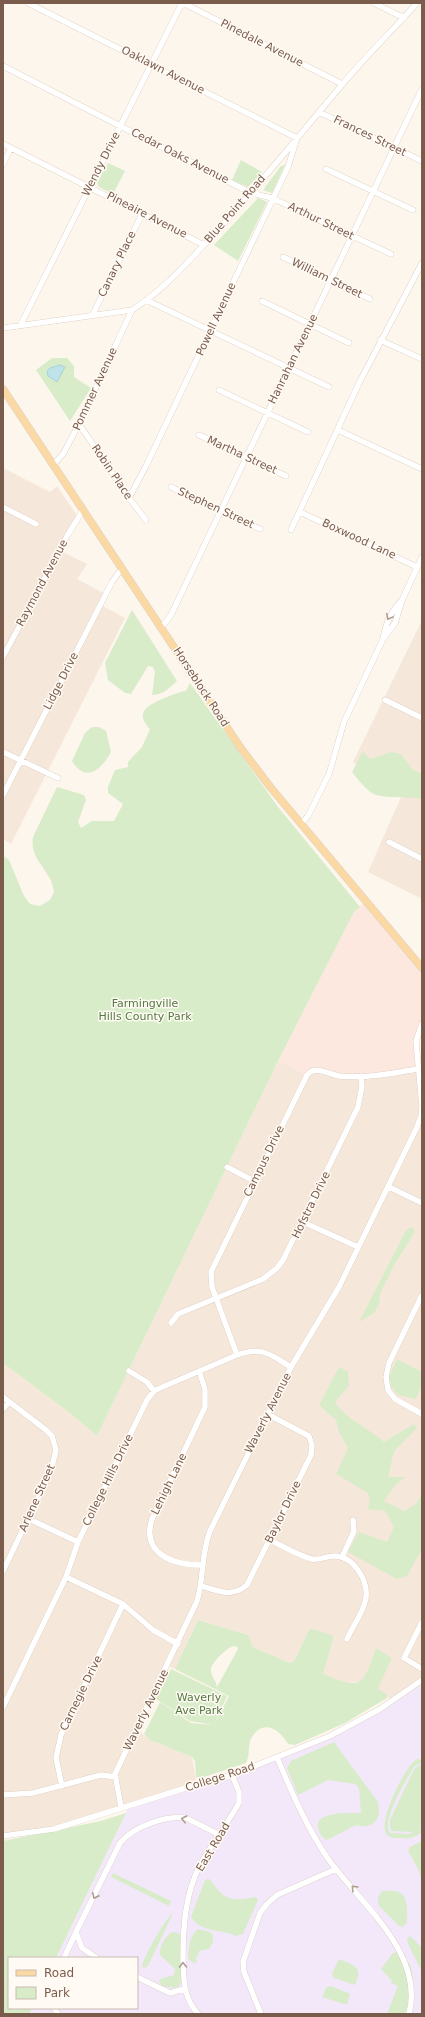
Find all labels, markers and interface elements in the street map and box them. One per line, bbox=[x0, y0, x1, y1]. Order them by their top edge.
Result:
street label: Pinedale Avenue bbox=[218, 17, 306, 70]
street label: Oaklawn Avenue bbox=[119, 43, 207, 97]
street label: Frances Street bbox=[332, 113, 409, 160]
street label: Cedar Oaks Avenue bbox=[129, 126, 231, 186]
street label: Wendy Drive bbox=[79, 130, 123, 198]
street label: Blue Point Road bbox=[202, 172, 268, 246]
street label: Pineaire Avenue bbox=[105, 189, 190, 241]
street label: Arthur Street bbox=[286, 199, 357, 243]
street label: Canary Place bbox=[95, 229, 139, 299]
street label: William Street bbox=[289, 255, 365, 301]
street label: Powell Avenue bbox=[193, 280, 239, 358]
street label: Hanrahan Avenue bbox=[266, 312, 320, 406]
street label: Pommer Avenue bbox=[70, 345, 120, 433]
street label: Martha Street bbox=[205, 433, 280, 477]
street label: Robin Place bbox=[89, 442, 135, 502]
street label: Stephen Street bbox=[176, 485, 257, 532]
street label: Boxwood Lane bbox=[320, 516, 398, 562]
street label: Raymond Avenue bbox=[14, 537, 70, 629]
one-way arrow bbox=[386, 613, 394, 620]
street label: Horseblock Road bbox=[170, 645, 232, 729]
street label: Lidge Drive bbox=[41, 650, 81, 712]
park label: Farmingville Hills County Park bbox=[98, 997, 192, 1023]
street label: Campus Drive bbox=[241, 1123, 287, 1199]
street label: Hofstra Drive bbox=[289, 1169, 333, 1241]
street label: Waverly Avenue bbox=[242, 1370, 294, 1455]
street label: College Hills Drive bbox=[80, 1432, 136, 1528]
street label: Lehigh Lane bbox=[149, 1451, 190, 1517]
street label: Arlene Street bbox=[16, 1462, 58, 1534]
street label: Baylor Drive bbox=[262, 1478, 304, 1545]
street label: Carnegie Drive bbox=[57, 1653, 105, 1733]
street label: Waverly Avenue bbox=[121, 1667, 171, 1753]
park label: Waverly Ave Park bbox=[175, 1691, 223, 1717]
street label: College Road bbox=[184, 1760, 256, 1794]
one-way arrow bbox=[181, 1816, 188, 1824]
street label: East Road bbox=[193, 1820, 233, 1874]
one-way arrow bbox=[351, 1885, 359, 1893]
one-way arrow bbox=[92, 1891, 100, 1899]
legend bbox=[8, 1957, 138, 2009]
one-way arrow bbox=[179, 1962, 188, 1968]
text: Road bbox=[44, 1966, 74, 1980]
text: Park bbox=[44, 1986, 70, 2000]

